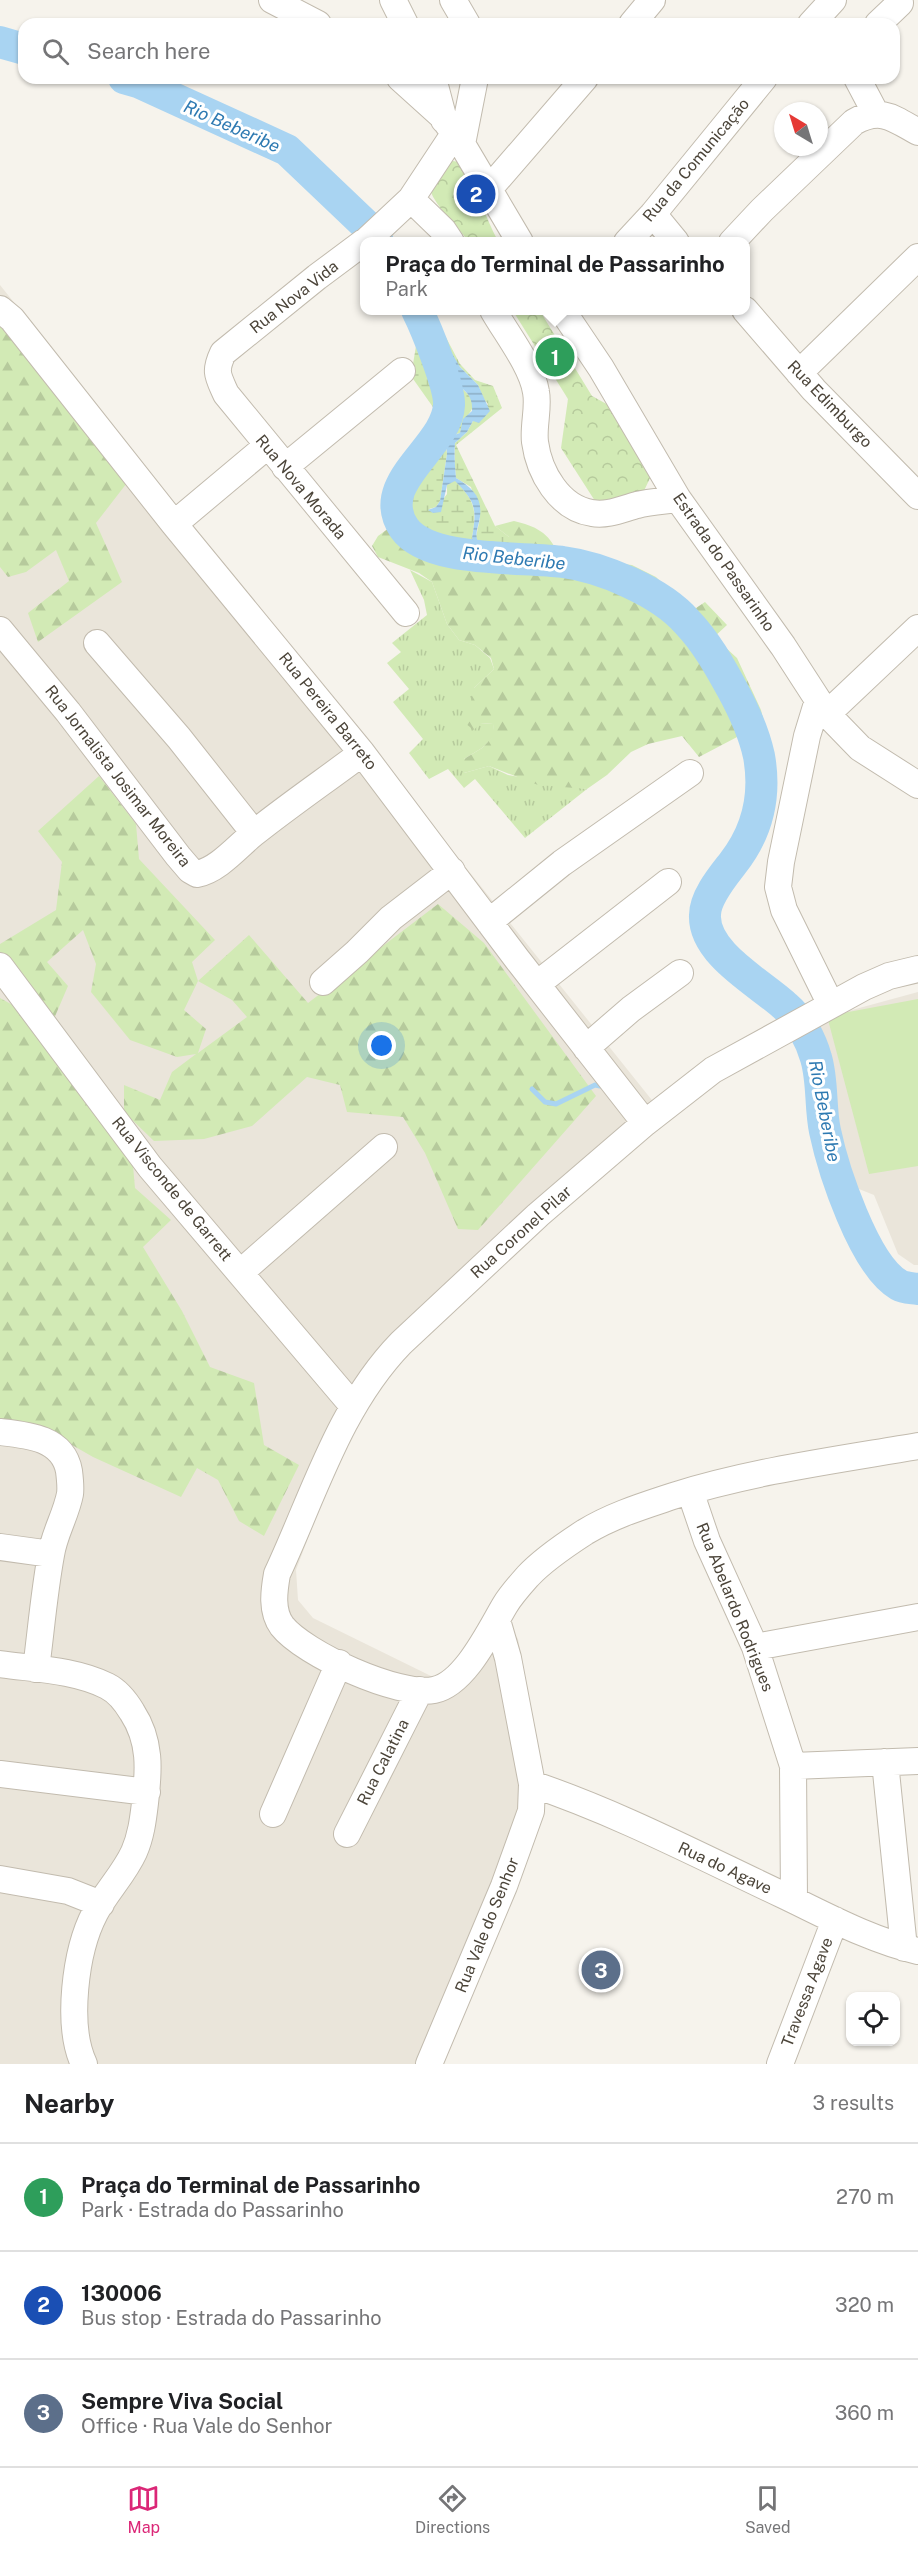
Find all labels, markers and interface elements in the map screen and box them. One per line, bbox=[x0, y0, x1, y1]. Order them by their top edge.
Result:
search box bbox=[18, 18, 900, 84]
icon: search bbox=[39, 35, 72, 68]
text: Search here bbox=[87, 38, 211, 64]
street label: Rua da Comunicação bbox=[639, 94, 753, 226]
water label: Rio Beberibe bbox=[181, 95, 284, 157]
north arrow bbox=[774, 102, 828, 156]
pin: 2 bbox=[456, 172, 496, 216]
popup bbox=[360, 237, 750, 315]
text: Praça do Terminal de Passarinho bbox=[385, 251, 725, 277]
street label: Rua Nova Vida bbox=[246, 257, 342, 337]
text: Park bbox=[385, 277, 428, 301]
pin: 1 bbox=[536, 334, 574, 380]
street label: Rua Edimburgo bbox=[784, 356, 876, 452]
street label: Rua Nova Morada bbox=[252, 431, 350, 543]
street label: Estrada do Passarinho bbox=[669, 489, 779, 635]
water label: Rio Beberibe bbox=[462, 542, 567, 574]
street label: Rua Pereira Barreto bbox=[275, 648, 381, 774]
street label: Rua Jornalista Josimar Moreira bbox=[41, 681, 195, 871]
your location bbox=[367, 1031, 396, 1060]
water label: Rio Beberibe bbox=[805, 1058, 845, 1164]
street label: Rua Visconde de Garrett bbox=[108, 1113, 236, 1265]
street label: Rua Coronel Pilar bbox=[467, 1182, 575, 1282]
street label: Rua Abelardo Rodrigues bbox=[692, 1520, 778, 1694]
street label: Rua Calatina bbox=[353, 1716, 413, 1808]
street label: Rua do Agave bbox=[675, 1838, 775, 1898]
street label: Rua Vale do Senhor bbox=[451, 1855, 523, 1995]
street label: Travessa Agave bbox=[777, 1935, 837, 2049]
pin: 3 bbox=[582, 1948, 620, 1992]
map controls bbox=[846, 1992, 900, 2046]
button: locate bbox=[846, 1992, 900, 2046]
text: Nearby bbox=[24, 2088, 114, 2119]
text: 3 results bbox=[813, 2091, 894, 2115]
text: Praça do Terminal de Passarinho bbox=[81, 2172, 420, 2198]
text: 1 bbox=[39, 2185, 48, 2209]
text: 270 m bbox=[836, 2185, 894, 2209]
text: Park · Estrada do Passarinho bbox=[81, 2198, 344, 2222]
text: 130006 bbox=[81, 2280, 162, 2306]
text: 2 bbox=[37, 2293, 50, 2317]
text: 320 m bbox=[835, 2293, 894, 2317]
text: Bus stop · Estrada do Passarinho bbox=[81, 2306, 382, 2330]
text: Sempre Viva Social bbox=[81, 2388, 283, 2414]
text: 3 bbox=[37, 2401, 50, 2425]
text: 360 m bbox=[835, 2401, 894, 2425]
text: Office · Rua Vale do Senhor bbox=[81, 2414, 332, 2438]
tab: Map bbox=[127, 2482, 160, 2537]
tab: Directions bbox=[415, 2482, 490, 2537]
tab: Saved bbox=[745, 2482, 791, 2537]

